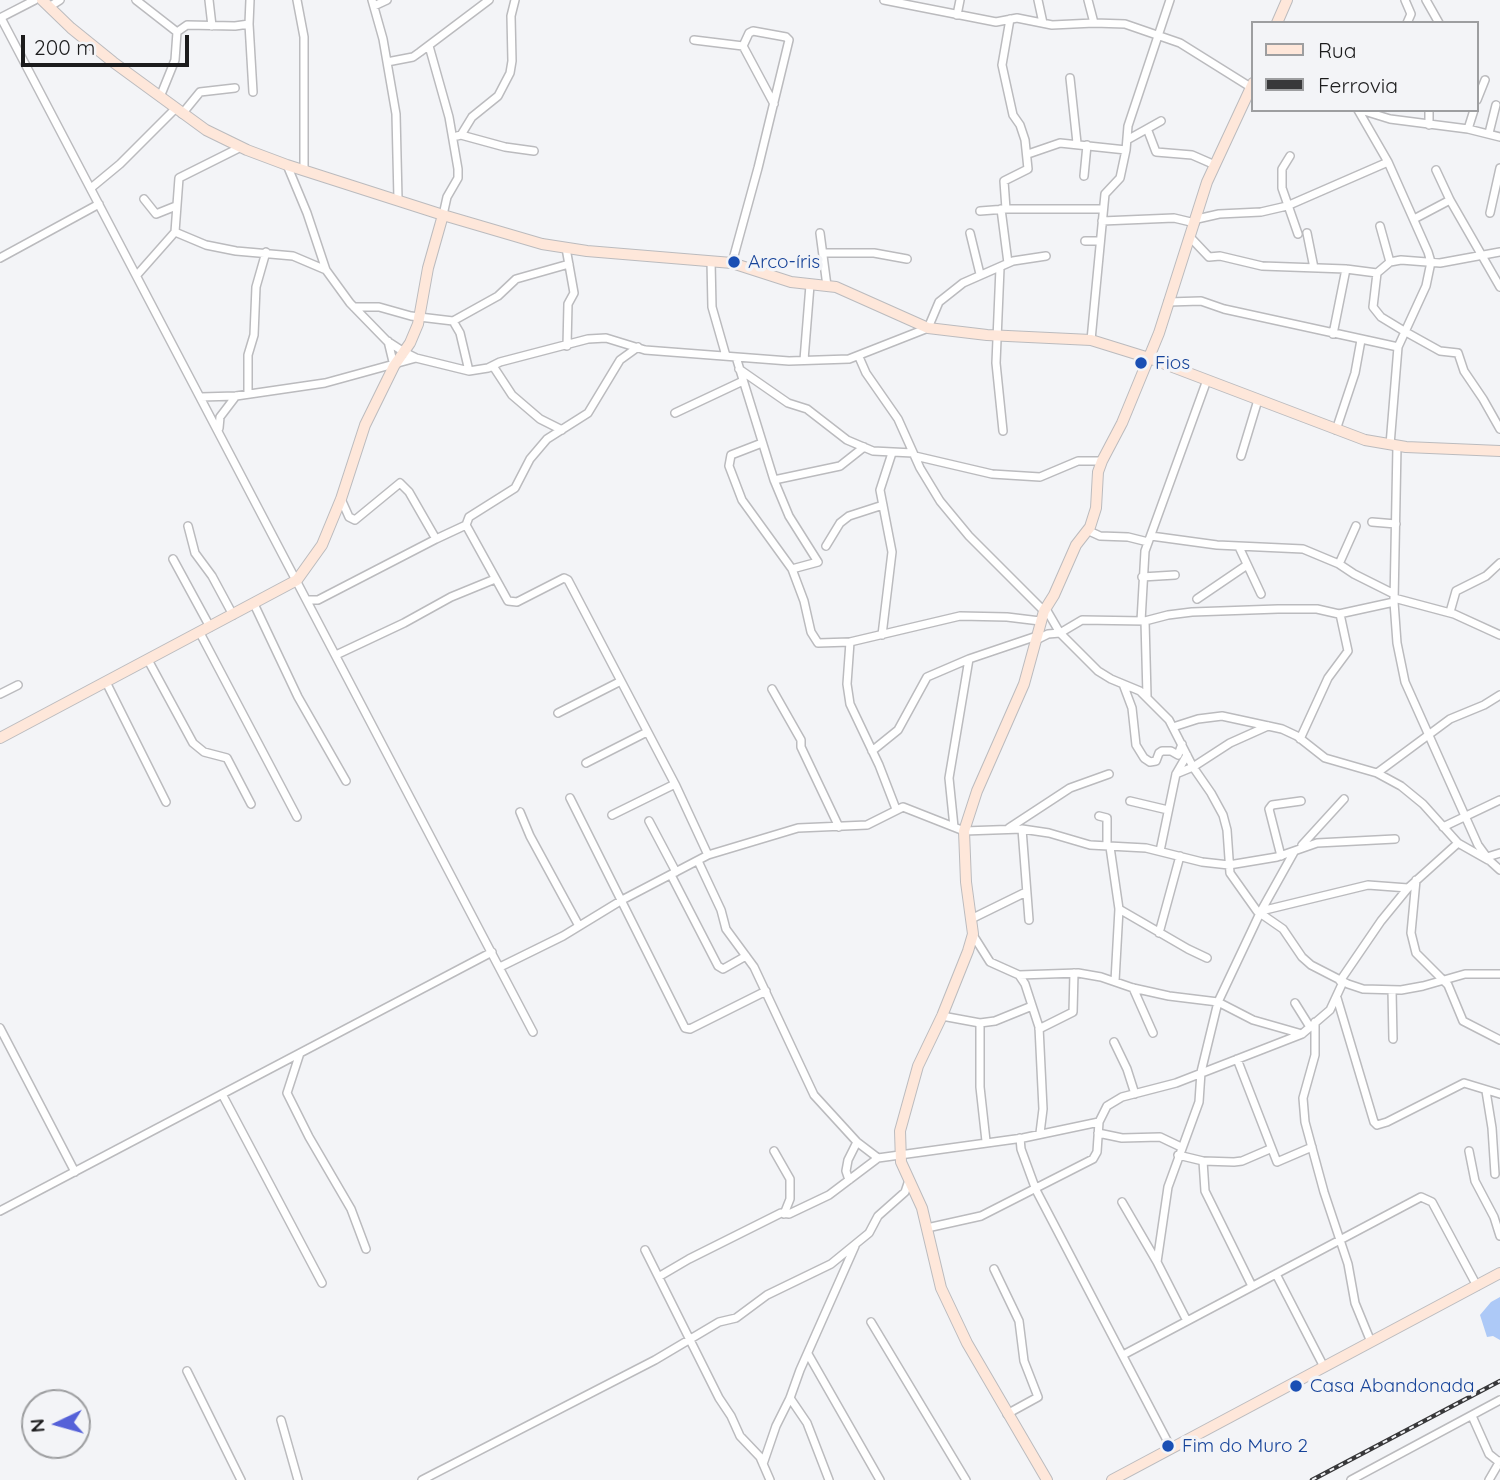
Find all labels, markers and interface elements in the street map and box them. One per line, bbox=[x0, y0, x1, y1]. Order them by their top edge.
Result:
scale bar bbox=[24, 21, 192, 65]
legend bbox=[1252, 21, 1479, 112]
text: 200 m bbox=[34, 34, 96, 60]
text: Rua bbox=[1318, 37, 1357, 63]
text: Ferrovia bbox=[1318, 72, 1398, 98]
place label: Arco-íris bbox=[748, 251, 820, 273]
marker: Arco-íris bbox=[726, 254, 742, 270]
place label: Fios bbox=[1155, 352, 1190, 374]
marker: Fios bbox=[1133, 355, 1149, 371]
place label: Casa Abandonada bbox=[1310, 1375, 1475, 1397]
marker: Casa Abandonada bbox=[1288, 1378, 1304, 1394]
north arrow bbox=[21, 1389, 91, 1459]
text: N bbox=[25, 1418, 50, 1434]
place label: Fim do Muro 2 bbox=[1182, 1435, 1308, 1457]
marker: Fim do Muro 2 bbox=[1160, 1438, 1176, 1454]

